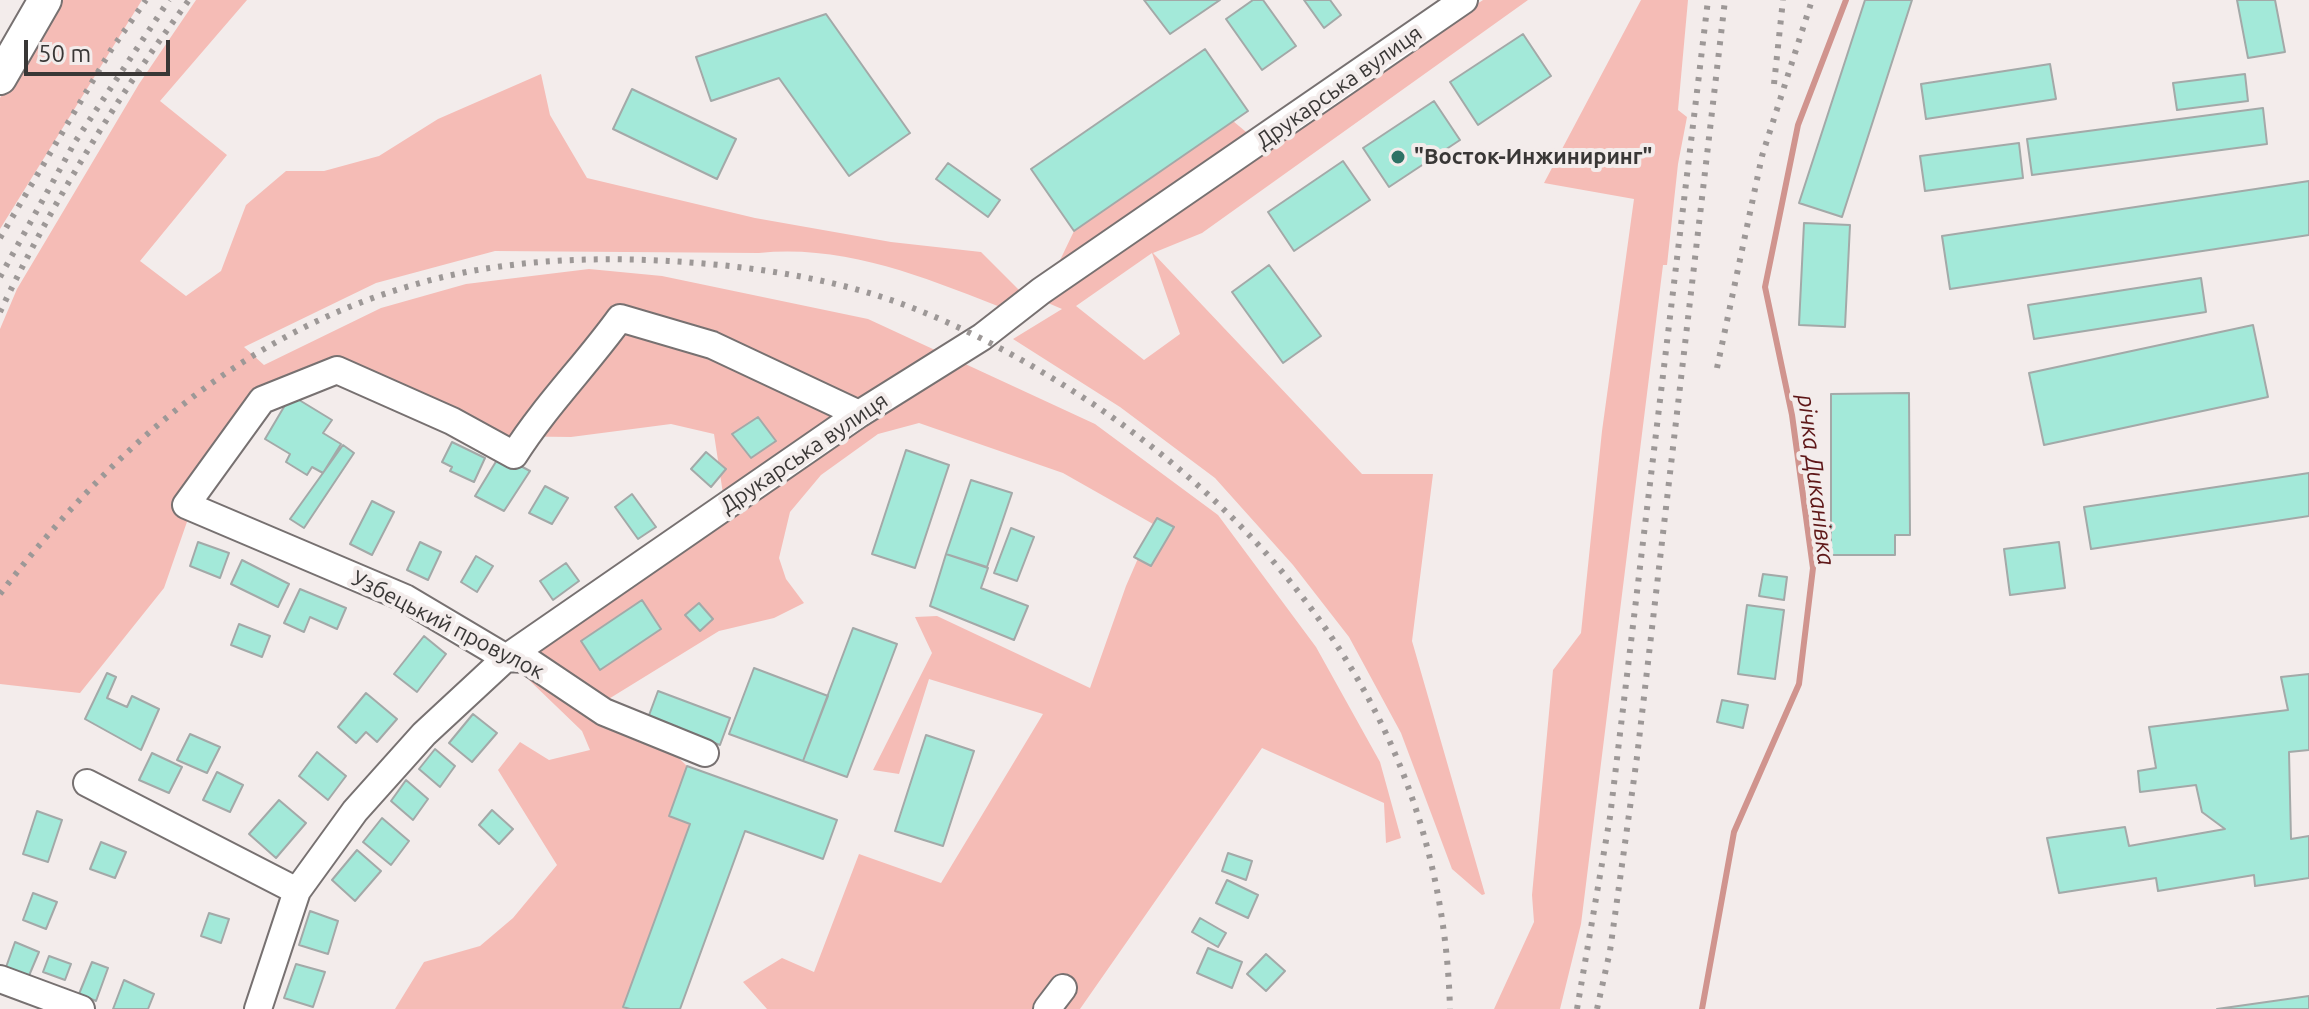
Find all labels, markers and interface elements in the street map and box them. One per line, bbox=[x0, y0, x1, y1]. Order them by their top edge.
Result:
street label: Друкарська вулиця bbox=[1251, 20, 1427, 154]
scale bar bbox=[28, 24, 174, 74]
text: 50 m bbox=[38, 40, 91, 67]
place label: "Восток-Инжиниринг" bbox=[1414, 144, 1652, 170]
marker: "Восток-Инжиниринг" bbox=[1389, 148, 1407, 166]
street label: Друкарська вулиця bbox=[715, 387, 893, 519]
water label: річка Диканівка bbox=[1791, 393, 1841, 567]
street label: Узбецький провулок bbox=[347, 565, 549, 685]

